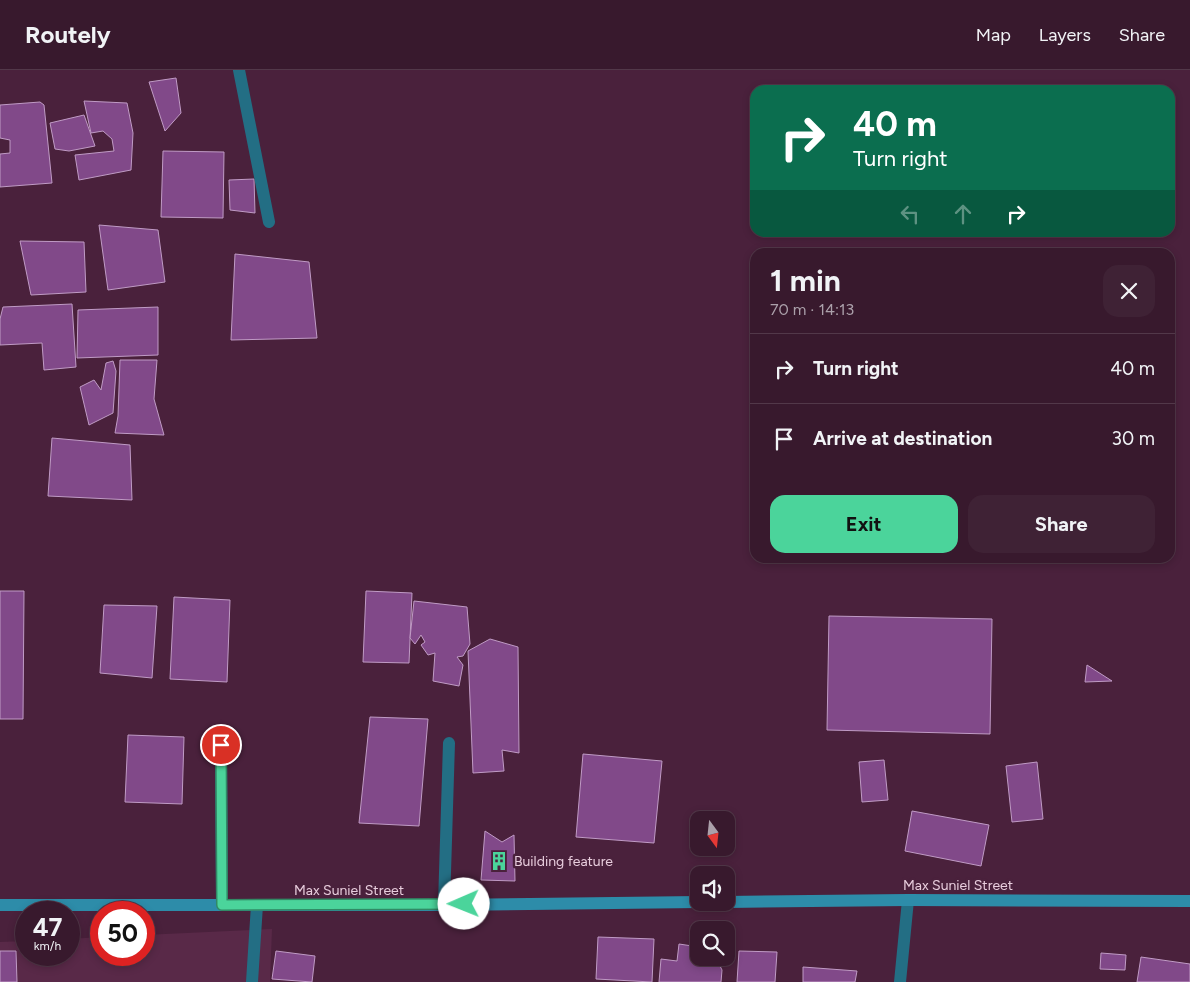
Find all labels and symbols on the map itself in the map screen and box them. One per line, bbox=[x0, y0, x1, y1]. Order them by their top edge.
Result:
pin bbox=[200, 724, 242, 766]
north arrow bbox=[690, 811, 735, 856]
building icon: Building feature bbox=[488, 850, 510, 872]
place label: Building feature bbox=[514, 853, 613, 870]
position arrow bbox=[437, 877, 489, 929]
street label: Max Suniel Street bbox=[903, 877, 1013, 894]
street label: Max Suniel Street bbox=[294, 882, 404, 899]
speed limit sign: 50 bbox=[90, 901, 155, 966]

